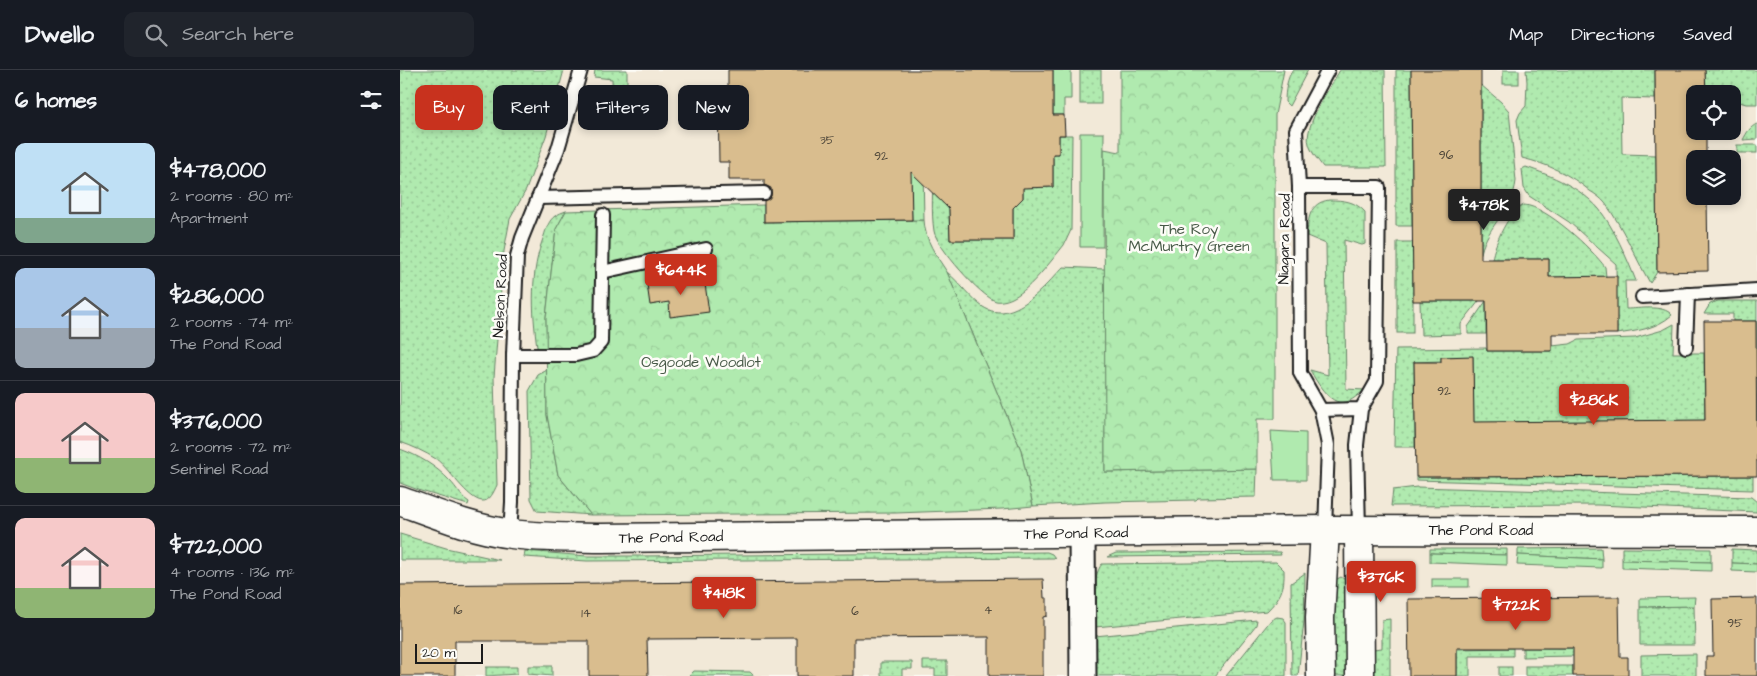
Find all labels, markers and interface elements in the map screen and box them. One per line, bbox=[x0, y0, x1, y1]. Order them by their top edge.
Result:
search box bbox=[124, 12, 474, 57]
text: Dwello bbox=[25, 18, 94, 52]
icon: search bbox=[142, 21, 170, 49]
text: Search here bbox=[182, 21, 294, 48]
text: Map bbox=[1509, 22, 1543, 47]
text: Directions bbox=[1571, 22, 1655, 47]
text: Saved bbox=[1683, 22, 1732, 47]
chip: Buy bbox=[415, 85, 483, 130]
chip: Rent bbox=[493, 85, 568, 130]
chip: Filters bbox=[578, 85, 668, 130]
chip: New bbox=[678, 85, 749, 130]
map controls bbox=[1686, 85, 1741, 205]
button: locate bbox=[1686, 85, 1741, 140]
text: 6 homes bbox=[15, 86, 97, 115]
icon: filters bbox=[357, 86, 385, 114]
house number: 35 bbox=[820, 132, 835, 149]
house number: 96 bbox=[1439, 147, 1454, 164]
house number: 92 bbox=[874, 148, 888, 165]
button: layers bbox=[1686, 150, 1741, 205]
text: $478,000 bbox=[170, 156, 266, 185]
icon: home bbox=[55, 163, 115, 223]
text: 2 rooms · 80 m² bbox=[170, 185, 293, 207]
pin: $478K bbox=[1449, 189, 1519, 231]
street label: Niagara Road bbox=[1273, 193, 1297, 285]
text: $478K bbox=[1459, 194, 1509, 216]
text: Apartment bbox=[170, 207, 248, 229]
park label: The Roy McMurtry Green bbox=[1128, 219, 1250, 258]
street label: Nelson Road bbox=[488, 253, 513, 338]
pin: $644K bbox=[646, 254, 716, 296]
text: $644K bbox=[656, 259, 706, 281]
text: $286,000 bbox=[170, 282, 264, 311]
icon: home bbox=[55, 288, 115, 348]
text: 2 rooms · 74 m² bbox=[170, 311, 294, 333]
text: The Pond Road bbox=[170, 333, 282, 355]
park label: Osgoode Woodlot bbox=[641, 352, 761, 374]
house number: 92 bbox=[1437, 383, 1451, 400]
pin: $286K bbox=[1559, 384, 1629, 426]
text: $286K bbox=[1570, 389, 1618, 411]
text: $376,000 bbox=[170, 407, 262, 436]
icon: home bbox=[55, 413, 115, 473]
text: 2 rooms · 72 m² bbox=[170, 436, 292, 458]
text: Sentinel Road bbox=[170, 458, 268, 480]
street label: The Pond Road bbox=[1429, 520, 1534, 541]
street label: The Pond Road bbox=[1024, 522, 1129, 545]
street label: The Pond Road bbox=[619, 526, 724, 549]
text: $722,000 bbox=[170, 532, 262, 561]
icon: home bbox=[55, 538, 115, 598]
pin: $376K bbox=[1346, 560, 1416, 603]
text: 4 rooms · 136 m² bbox=[170, 561, 295, 583]
text: $376K bbox=[1358, 566, 1404, 588]
pin: $418K bbox=[689, 576, 759, 619]
text: $418K bbox=[703, 582, 745, 604]
text: The Pond Road bbox=[170, 583, 282, 605]
pin: $722K bbox=[1481, 588, 1551, 631]
text: $722K bbox=[1493, 594, 1539, 616]
house number: 16 bbox=[453, 602, 463, 619]
house number: 4 bbox=[984, 602, 992, 619]
house number: 6 bbox=[851, 603, 859, 620]
house number: 14 bbox=[581, 605, 591, 622]
house number: 95 bbox=[1727, 615, 1743, 632]
scale bar bbox=[415, 641, 482, 664]
text: 20 m bbox=[422, 643, 455, 663]

